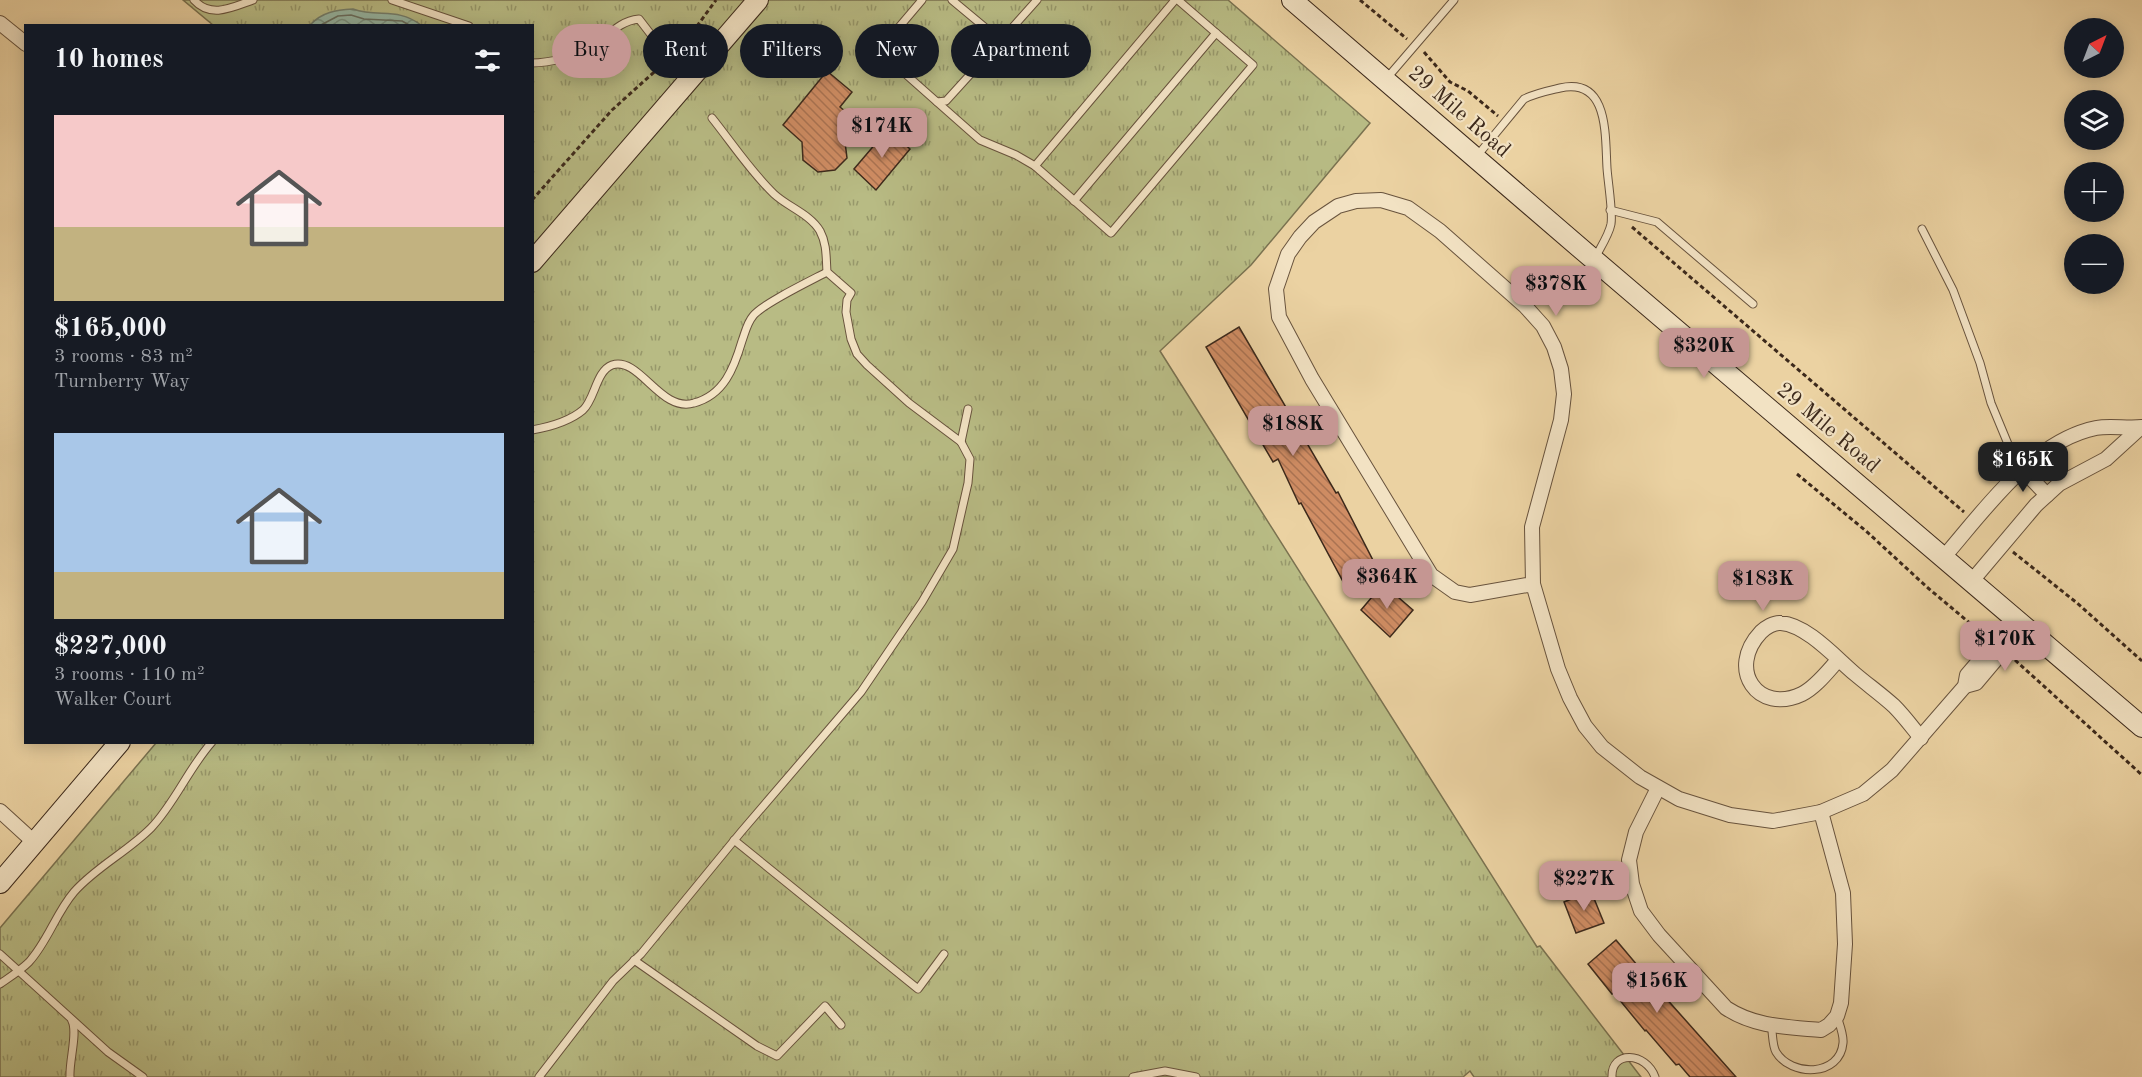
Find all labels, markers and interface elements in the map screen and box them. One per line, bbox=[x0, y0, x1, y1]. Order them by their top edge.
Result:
north arrow bbox=[2064, 18, 2124, 78]
map controls bbox=[2064, 18, 2124, 294]
chip: Buy bbox=[552, 24, 631, 78]
chip: Rent bbox=[643, 24, 728, 78]
chip: Filters bbox=[740, 24, 843, 78]
chip: New bbox=[855, 24, 939, 78]
chip: Apartment bbox=[951, 24, 1091, 78]
icon: filters bbox=[471, 44, 504, 77]
text: 10 homes bbox=[54, 47, 163, 73]
street label: 29 Mile Road bbox=[1404, 62, 1514, 162]
button: layers bbox=[2064, 90, 2124, 150]
pin: $174K bbox=[840, 108, 924, 159]
text: $174K bbox=[851, 117, 913, 137]
icon: home bbox=[225, 154, 333, 262]
button: + bbox=[2064, 162, 2124, 222]
button: − bbox=[2064, 234, 2124, 294]
pin: $378K bbox=[1514, 266, 1598, 317]
text: $378K bbox=[1525, 275, 1587, 295]
text: $165,000 bbox=[54, 316, 167, 342]
pin: $320K bbox=[1662, 328, 1746, 379]
text: $320K bbox=[1673, 337, 1735, 357]
text: 3 rooms · 83 m² bbox=[54, 347, 193, 367]
text: Turnberry Way bbox=[54, 372, 190, 392]
street label: 29 Mile Road bbox=[1772, 379, 1884, 477]
pin: $188K bbox=[1251, 406, 1335, 457]
text: $188K bbox=[1262, 415, 1324, 435]
pin: $165K bbox=[1981, 442, 2065, 493]
text: $165K bbox=[1992, 451, 2054, 471]
icon: home bbox=[225, 472, 333, 580]
pin: $364K bbox=[1345, 559, 1429, 610]
pin: $183K bbox=[1721, 561, 1805, 612]
text: $364K bbox=[1356, 568, 1418, 588]
text: $183K bbox=[1732, 570, 1794, 590]
pin: $170K bbox=[1963, 621, 2047, 672]
text: $170K bbox=[1974, 630, 2036, 650]
text: $227,000 bbox=[54, 634, 167, 660]
text: 3 rooms · 110 m² bbox=[54, 665, 204, 685]
text: Walker Court bbox=[54, 690, 172, 710]
pin: $227K bbox=[1542, 861, 1626, 912]
text: $227K bbox=[1553, 870, 1615, 890]
pin: $156K bbox=[1615, 963, 1699, 1014]
text: $156K bbox=[1626, 972, 1688, 992]

